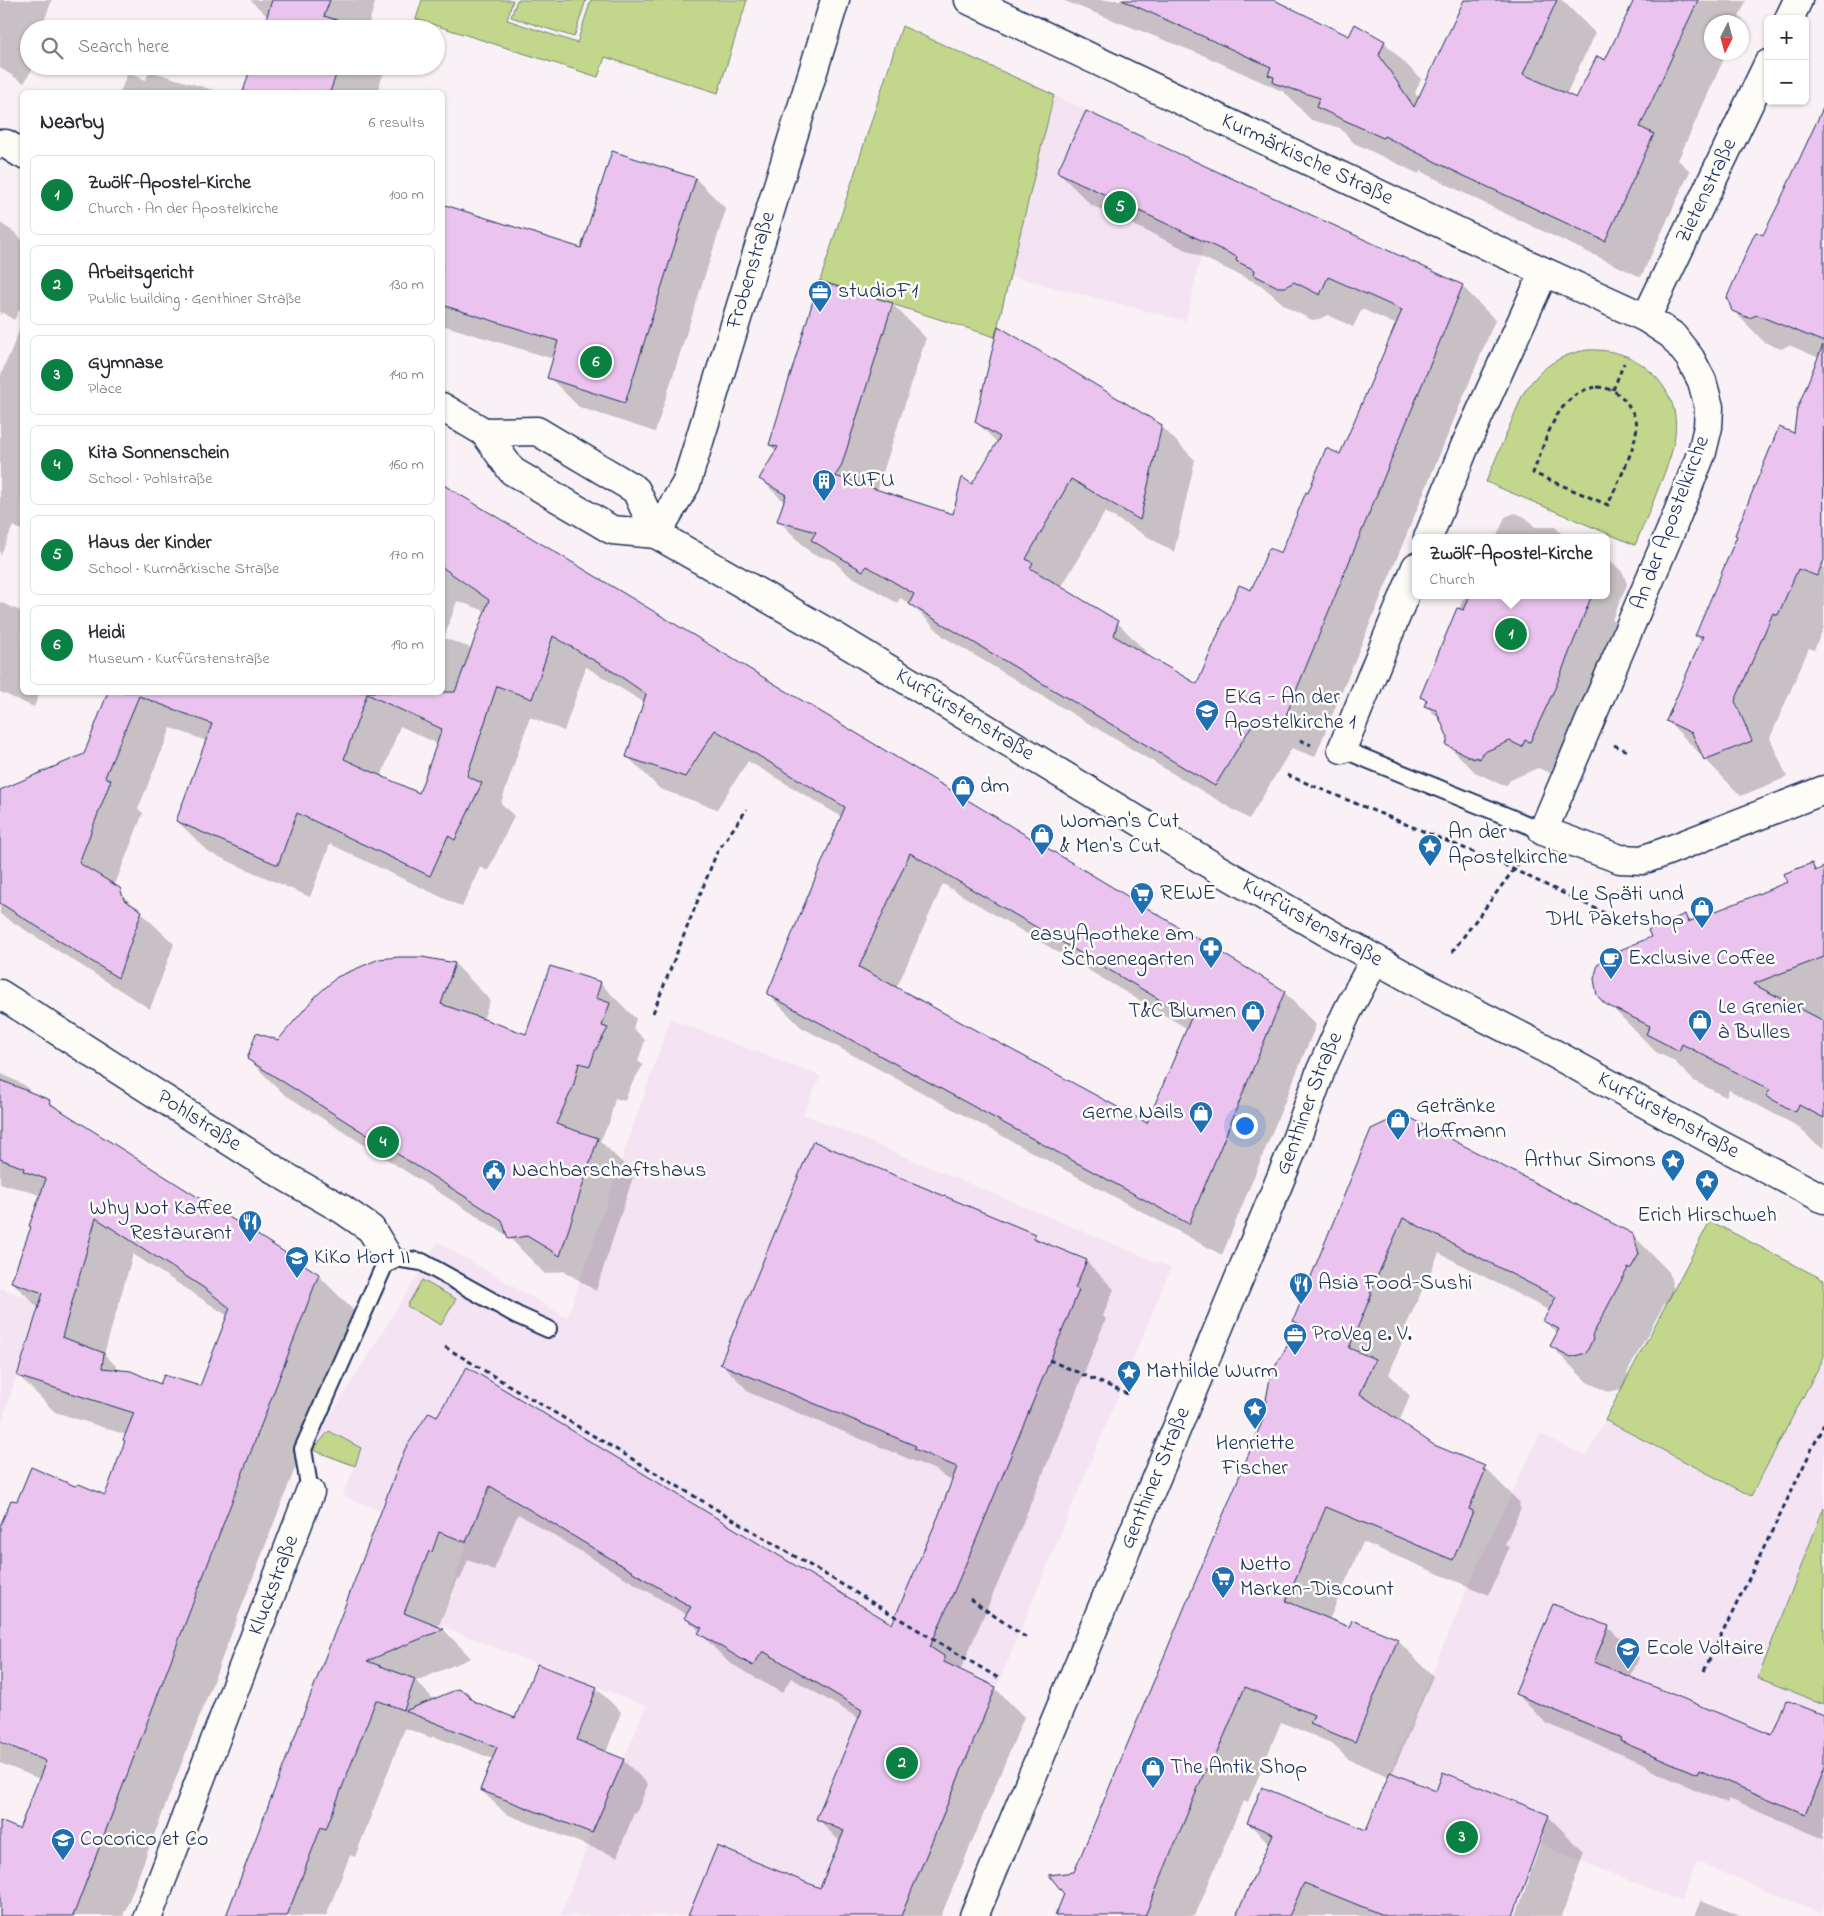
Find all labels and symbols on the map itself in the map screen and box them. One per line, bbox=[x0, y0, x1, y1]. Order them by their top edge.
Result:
north arrow bbox=[1704, 15, 1749, 60]
street label: Kurmärkische Straße bbox=[1216, 106, 1399, 215]
street label: Zietenstraße bbox=[1668, 133, 1746, 249]
pin: 5 bbox=[1104, 188, 1136, 226]
street label: Frobenstraße bbox=[718, 207, 785, 334]
place label: studioF1 bbox=[838, 276, 918, 308]
office icon: studioF1 bbox=[807, 279, 833, 313]
pin: 6 bbox=[580, 343, 612, 381]
street label: An der Apostelkirche bbox=[1623, 431, 1719, 615]
place label: KUFU bbox=[842, 465, 895, 497]
building icon: KUFU bbox=[811, 468, 837, 502]
pin: 1 bbox=[1495, 615, 1527, 653]
street label: Kurfürstenstraße bbox=[889, 661, 1040, 770]
place label: EKG - An der Apostelkirche 1 bbox=[1224, 682, 1356, 739]
school or university icon: EKG - An der Apostelkirche 1 bbox=[1194, 698, 1220, 732]
place label: dm bbox=[980, 771, 1009, 803]
shop icon: dm bbox=[950, 774, 976, 808]
place label: Woman's Cut & Men's Cut bbox=[1060, 806, 1180, 863]
place label: An der Apostelkirche bbox=[1448, 817, 1568, 874]
shop icon: Woman's Cut & Men's Cut bbox=[1029, 822, 1055, 856]
place icon: An der Apostelkirche bbox=[1417, 833, 1443, 867]
street label: Kurfürstenstraße bbox=[1236, 870, 1389, 976]
place label: REWE bbox=[1160, 878, 1216, 910]
place label: Le Späti und DHL Paketshop bbox=[1545, 879, 1684, 936]
supermarket icon: REWE bbox=[1129, 881, 1155, 915]
shop icon: Le Späti und DHL Paketshop bbox=[1689, 895, 1715, 929]
place label: easyApotheke am Schoenegarten bbox=[1030, 919, 1194, 977]
pharmacy icon: easyApotheke am Schoenegarten bbox=[1198, 935, 1224, 969]
place label: Exclusive Coffee bbox=[1628, 943, 1775, 975]
cafe icon: Exclusive Coffee bbox=[1598, 946, 1624, 980]
place label: Le Grenier à Bulles bbox=[1718, 992, 1804, 1049]
place label: T&C Blumen bbox=[1128, 996, 1236, 1028]
shop icon: T&C Blumen bbox=[1240, 999, 1266, 1033]
shop icon: Le Grenier à Bulles bbox=[1687, 1008, 1713, 1042]
street label: Genthiner Straße bbox=[1268, 1027, 1352, 1180]
street label: Kurfürstenstraße bbox=[1591, 1064, 1745, 1168]
street label: Pohlstraße bbox=[150, 1082, 248, 1160]
place label: Getränke Hoffmann bbox=[1416, 1091, 1506, 1148]
place label: Gerne Nails bbox=[1082, 1097, 1184, 1129]
shop icon: Gerne Nails bbox=[1188, 1100, 1214, 1134]
shop icon: Getränke Hoffmann bbox=[1385, 1107, 1411, 1141]
your location bbox=[1232, 1113, 1258, 1139]
pin: 4 bbox=[367, 1123, 399, 1161]
place label: Arthur Simons bbox=[1524, 1145, 1656, 1177]
place icon: Arthur Simons bbox=[1660, 1148, 1686, 1182]
place label: Nachbarschaftshaus bbox=[512, 1155, 707, 1187]
public building icon: Nachbarschaftshaus bbox=[481, 1158, 507, 1192]
place icon: Erich Hirschweh bbox=[1694, 1168, 1720, 1202]
place label: Why Not Kaffee Restaurant bbox=[90, 1193, 233, 1250]
place label: Erich Hirschweh bbox=[1637, 1200, 1777, 1232]
restaurant icon: Why Not Kaffee Restaurant bbox=[237, 1209, 263, 1243]
place label: KiKo Hort II bbox=[314, 1242, 411, 1274]
school or university icon: KiKo Hort II bbox=[284, 1245, 310, 1279]
place label: Asia Food-Sushi bbox=[1318, 1268, 1472, 1300]
restaurant icon: Asia Food-Sushi bbox=[1288, 1271, 1314, 1305]
place label: ProVeg e. V. bbox=[1312, 1319, 1412, 1352]
office icon: ProVeg e. V. bbox=[1282, 1322, 1308, 1356]
place label: Mathilde Wurm bbox=[1146, 1356, 1278, 1388]
place icon: Mathilde Wurm bbox=[1116, 1359, 1142, 1393]
place icon: Henriette Fischer bbox=[1242, 1396, 1268, 1430]
street label: Genthiner Straße bbox=[1112, 1402, 1200, 1554]
place label: Henriette Fischer bbox=[1216, 1428, 1295, 1485]
street label: Kluckstraße bbox=[241, 1530, 308, 1640]
place label: Netto Marken-Discount bbox=[1240, 1549, 1395, 1606]
supermarket icon: Netto Marken-Discount bbox=[1210, 1565, 1236, 1599]
place label: Ecole Voltaire bbox=[1646, 1633, 1764, 1665]
school or university icon: Ecole Voltaire bbox=[1615, 1636, 1641, 1670]
pin: 2 bbox=[886, 1744, 918, 1782]
place label: The Antik Shop bbox=[1170, 1752, 1307, 1784]
shop icon: The Antik Shop bbox=[1140, 1755, 1166, 1789]
pin: 3 bbox=[1446, 1818, 1478, 1856]
place label: Cocorico et Co bbox=[80, 1824, 208, 1856]
school or university icon: Cocorico et Co bbox=[50, 1827, 76, 1861]

